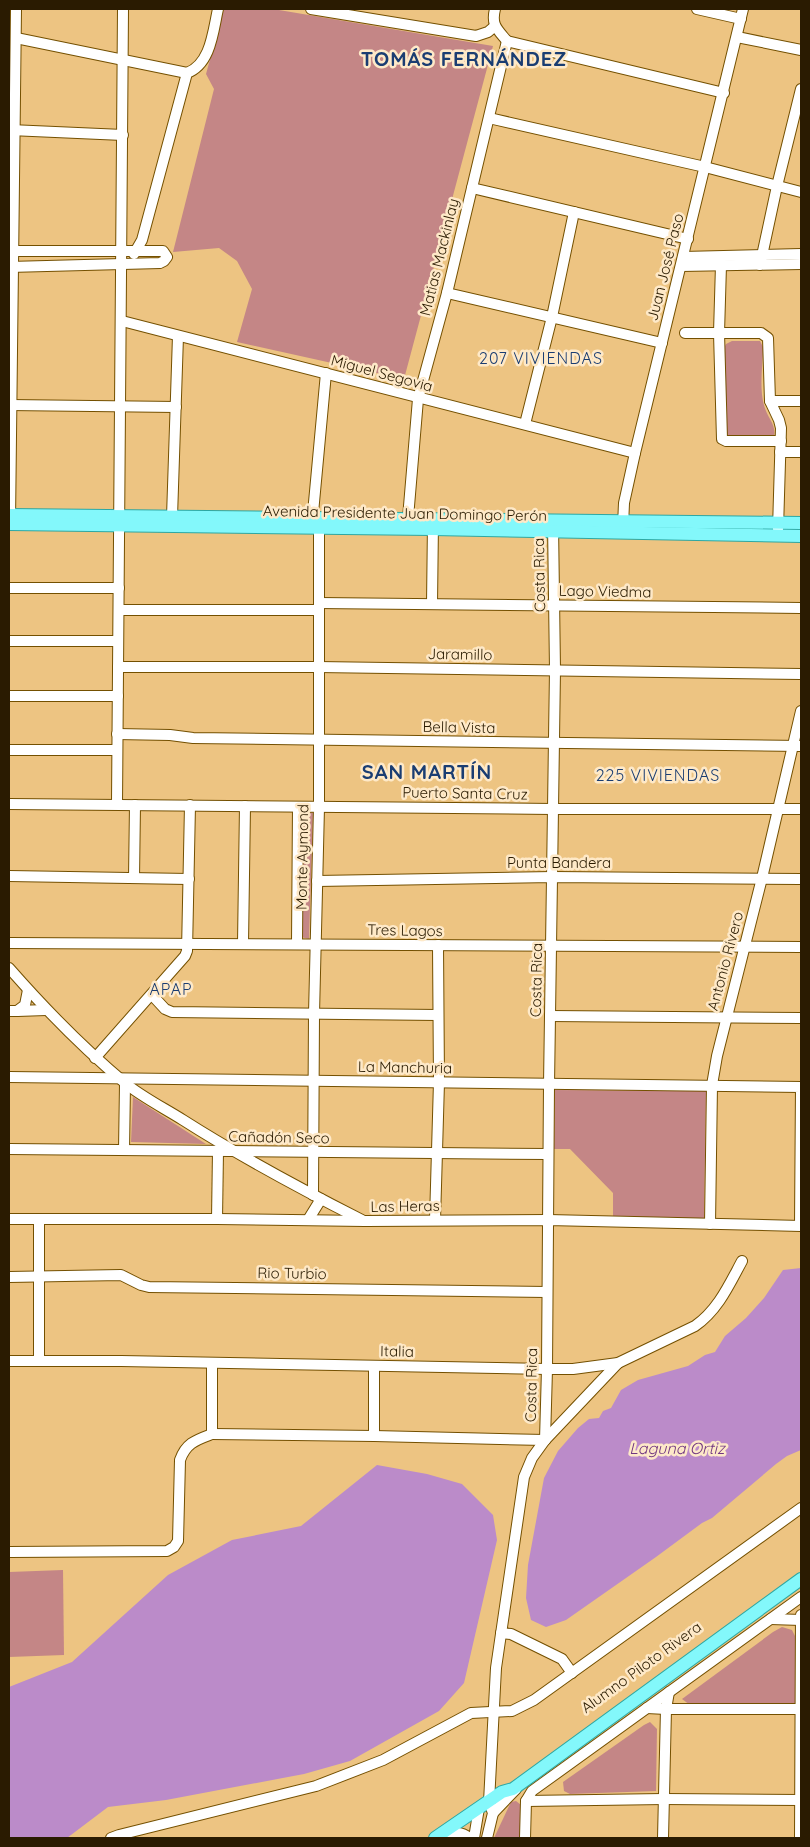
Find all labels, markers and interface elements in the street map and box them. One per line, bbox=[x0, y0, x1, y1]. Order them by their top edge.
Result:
district label: TOMÁS FERNÁNDEZ bbox=[361, 46, 567, 71]
street label: Matias Mackinlay bbox=[415, 196, 463, 318]
street label: Juan José Paso bbox=[642, 211, 688, 323]
district label: 207 VIVIENDAS bbox=[479, 348, 603, 368]
street label: Miguel Segovia bbox=[329, 350, 435, 396]
street label: Avenida Presidente Juan Domingo Perón bbox=[263, 501, 547, 525]
street label: Costa Rica bbox=[529, 538, 549, 612]
street label: Lago Viedma bbox=[558, 581, 652, 601]
street label: Jaramillo bbox=[427, 644, 493, 664]
street label: Bella Vista bbox=[422, 717, 496, 737]
district label: SAN MARTÍN bbox=[362, 759, 492, 784]
district label: 225 VIVIENDAS bbox=[596, 765, 720, 785]
street label: Puerto Santa Cruz bbox=[402, 782, 528, 804]
street label: Monte Aymond bbox=[292, 804, 312, 910]
street label: Punta Bandera bbox=[507, 853, 611, 872]
street label: Antonio Rivero bbox=[703, 909, 747, 1013]
street label: Tres Lagos bbox=[367, 920, 443, 940]
street label: Costa Rica bbox=[526, 943, 546, 1017]
district label: APAP bbox=[149, 979, 193, 999]
street label: La Manchuria bbox=[358, 1057, 452, 1077]
street label: Cañadón Seco bbox=[228, 1127, 330, 1147]
street label: Las Heras bbox=[370, 1196, 440, 1216]
street label: Rio Turbio bbox=[257, 1263, 327, 1283]
street label: Italia bbox=[380, 1341, 414, 1361]
street label: Costa Rica bbox=[521, 1348, 541, 1422]
water label: Laguna Ortiz bbox=[629, 1438, 726, 1458]
street label: Alumno Piloto Rivera bbox=[577, 1617, 705, 1717]

